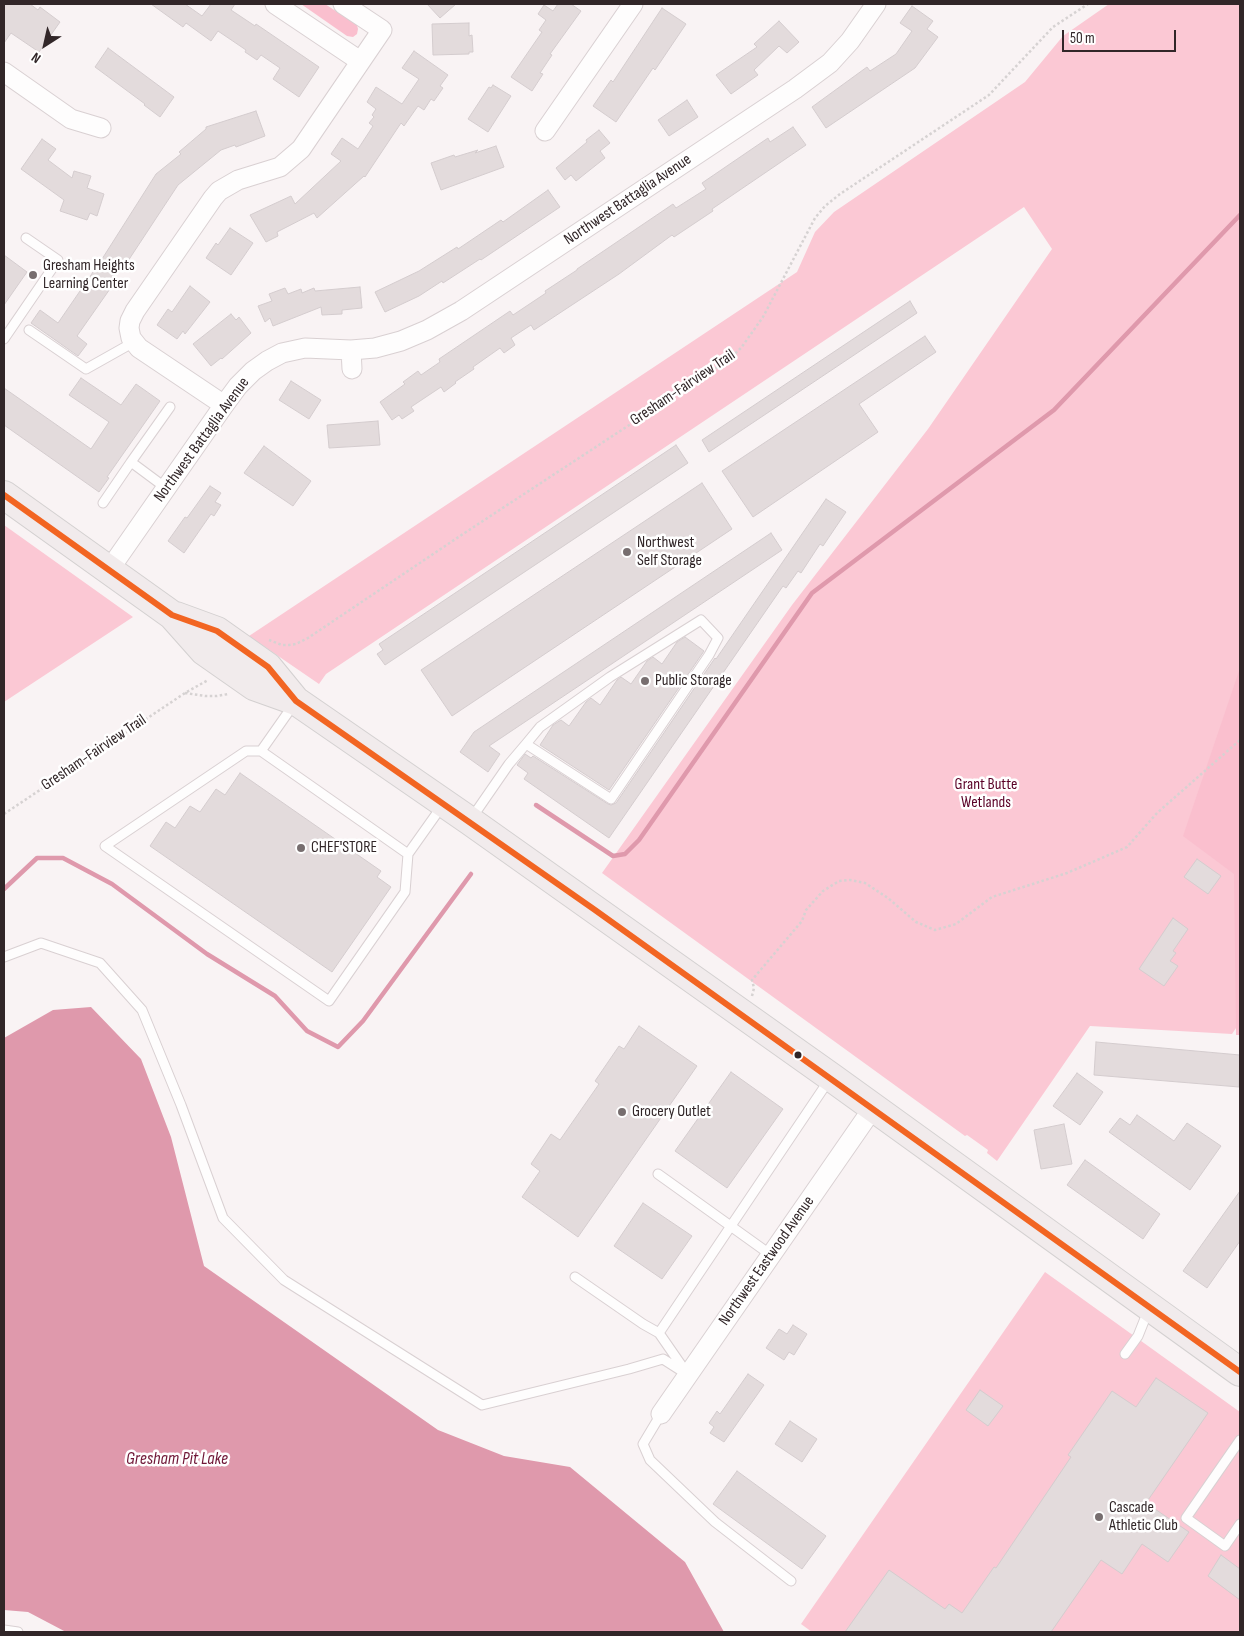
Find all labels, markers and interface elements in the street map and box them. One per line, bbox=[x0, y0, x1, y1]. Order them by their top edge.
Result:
north arrow bbox=[20, 20, 70, 70]
scale bar bbox=[1064, 20, 1178, 52]
text: 50 m bbox=[1070, 29, 1095, 48]
text: N bbox=[28, 49, 44, 67]
street label: Northwest Battaglia Avenue bbox=[561, 150, 695, 250]
place label: Gresham Heights Learning Center bbox=[43, 256, 135, 294]
marker: Gresham Heights Learning Center bbox=[27, 269, 39, 281]
street label: Gresham-Fairview Trail bbox=[627, 346, 739, 430]
street label: Northwest Battaglia Avenue bbox=[150, 374, 254, 506]
place label: Northwest Self Storage bbox=[637, 533, 702, 571]
marker: Northwest Self Storage bbox=[621, 546, 633, 558]
place label: Public Storage bbox=[655, 671, 732, 691]
marker: Public Storage bbox=[639, 675, 651, 687]
street label: Gresham-Fairview Trail bbox=[38, 711, 150, 795]
park label: Grant Butte Wetlands bbox=[955, 775, 1017, 813]
place label: CHEF'STORE bbox=[311, 838, 377, 858]
marker: CHEF'STORE bbox=[295, 842, 307, 854]
unlabelled marker bbox=[793, 1050, 803, 1060]
place label: Grocery Outlet bbox=[632, 1102, 711, 1122]
marker: Grocery Outlet bbox=[616, 1106, 628, 1118]
street label: Northwest Eastwood Avenue bbox=[715, 1193, 819, 1329]
water label: Gresham Pit Lake bbox=[126, 1448, 228, 1470]
place label: Cascade Athletic Club bbox=[1109, 1498, 1178, 1536]
marker: Cascade Athletic Club bbox=[1093, 1511, 1105, 1523]

